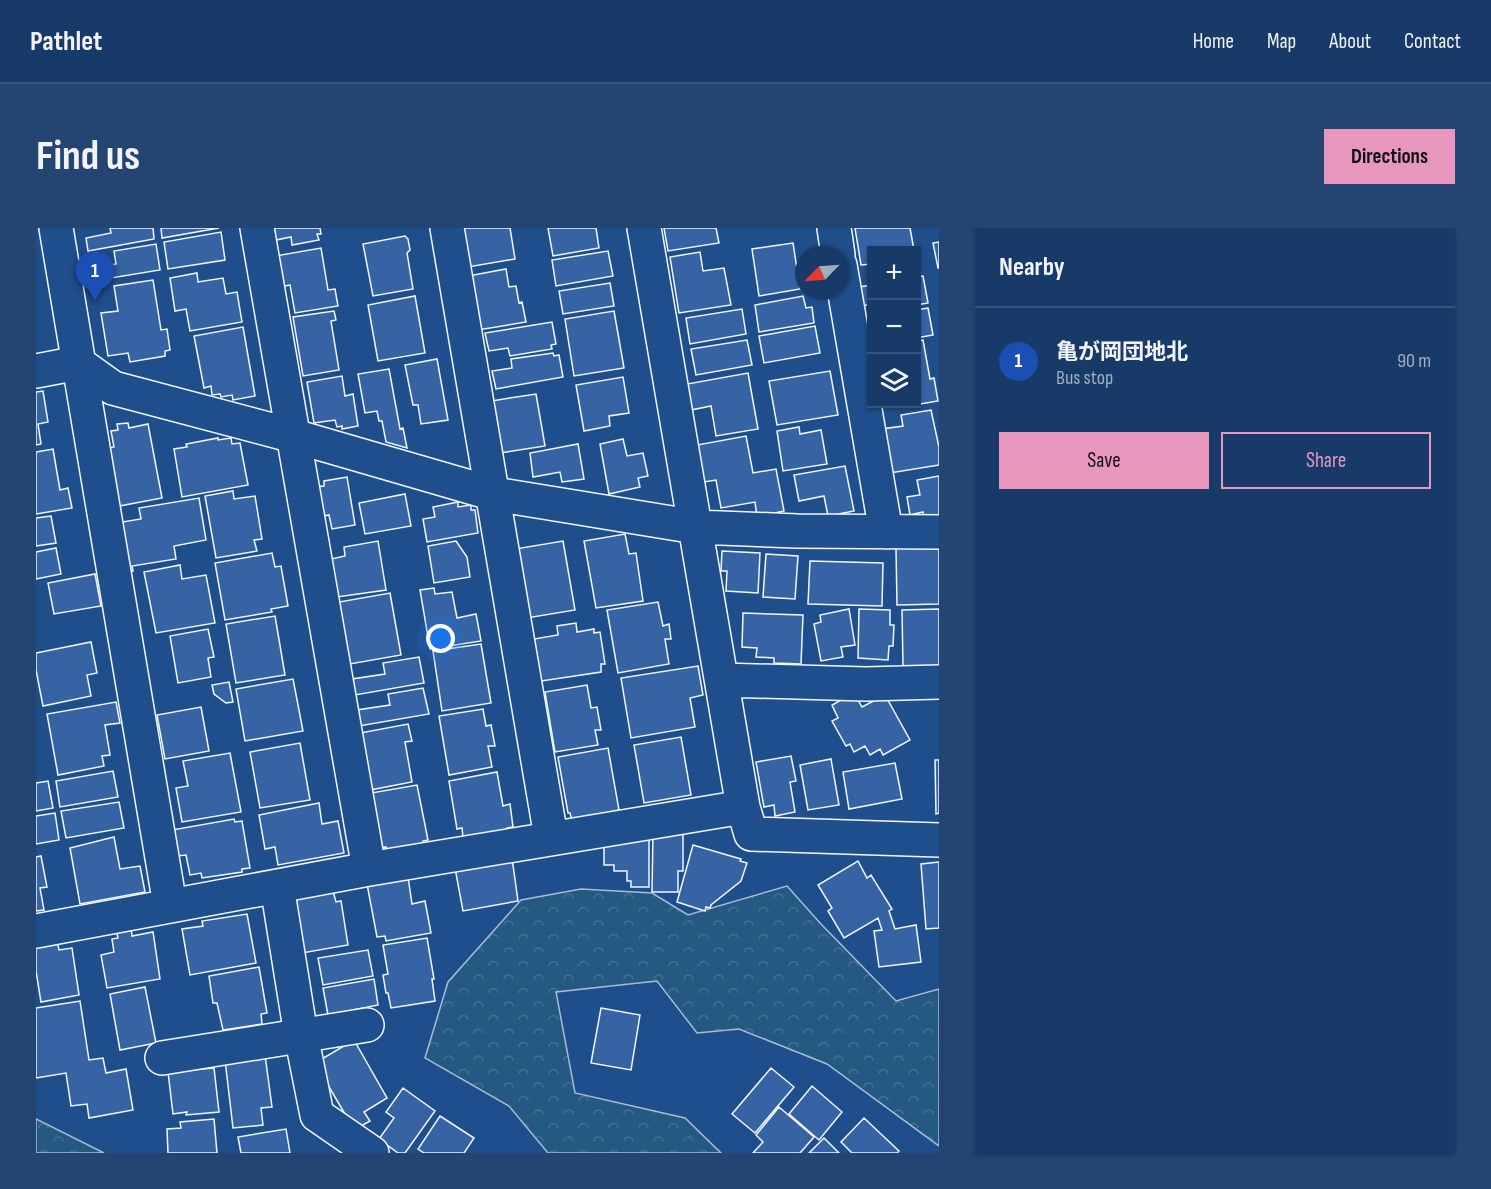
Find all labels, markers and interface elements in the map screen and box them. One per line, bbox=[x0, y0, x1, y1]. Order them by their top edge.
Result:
text: Pathlet bbox=[30, 25, 102, 58]
text: Home bbox=[1193, 29, 1234, 54]
text: Map bbox=[1267, 29, 1296, 54]
text: About bbox=[1329, 29, 1371, 54]
text: Contact bbox=[1404, 29, 1461, 54]
button: Directions bbox=[1324, 129, 1455, 184]
text: Find us bbox=[36, 131, 140, 182]
north arrow bbox=[795, 246, 849, 300]
map controls bbox=[867, 246, 921, 408]
button: + bbox=[867, 246, 921, 300]
pin: 1 bbox=[76, 251, 114, 301]
text: Nearby bbox=[999, 252, 1065, 283]
button: − bbox=[867, 300, 921, 354]
text: 亀が岡団地北 bbox=[1056, 339, 1188, 366]
text: 1 bbox=[1015, 349, 1022, 373]
text: 90 m bbox=[1397, 349, 1431, 373]
button: layers bbox=[867, 354, 921, 408]
text: Bus stop bbox=[1056, 366, 1113, 390]
button: Save bbox=[999, 432, 1209, 489]
button: Share bbox=[1221, 432, 1431, 489]
your location bbox=[426, 624, 455, 653]

